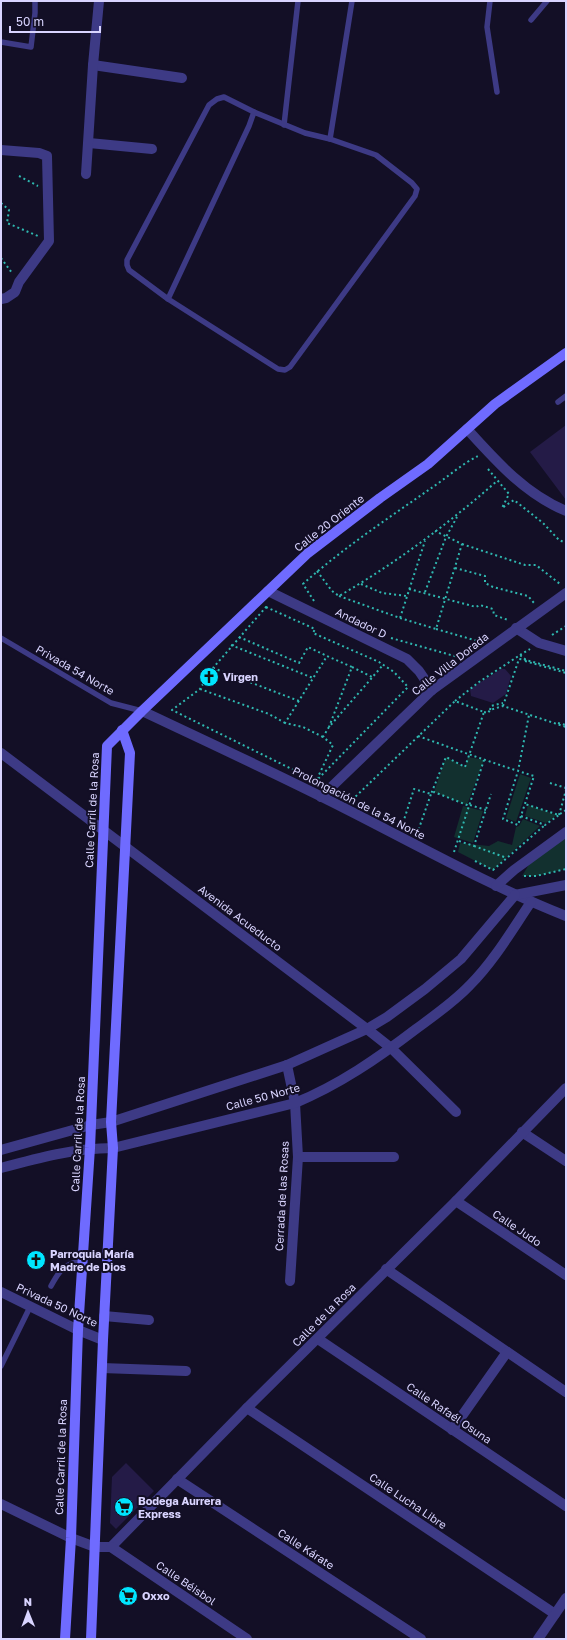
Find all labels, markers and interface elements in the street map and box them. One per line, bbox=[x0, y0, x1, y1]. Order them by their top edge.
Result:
scale bar bbox=[10, 8, 100, 34]
text: 50 m bbox=[16, 14, 44, 29]
street label: Calle 20 Oriente bbox=[291, 491, 366, 554]
street label: Andador D bbox=[334, 605, 389, 641]
street label: Calle Villa Dorada bbox=[409, 630, 491, 698]
street label: Privada 54 Norte bbox=[34, 642, 117, 697]
church icon: Virgen bbox=[198, 666, 220, 688]
place label: Virgen bbox=[223, 670, 258, 683]
street label: Calle Carril de la Rosa bbox=[82, 752, 101, 868]
street label: Prolongación de la 54 Norte bbox=[291, 763, 428, 842]
street label: Avenida Acueducto bbox=[196, 882, 285, 953]
street label: Calle Carril de la Rosa bbox=[68, 1076, 87, 1192]
street label: Calle 50 Norte bbox=[224, 1080, 301, 1113]
street label: Cerrada de las Rosas bbox=[272, 1140, 291, 1251]
street label: Calle Judo bbox=[490, 1207, 544, 1249]
place label: Parroquia María Madre de Dios bbox=[50, 1247, 134, 1273]
church icon: Parroquia María Madre de Dios bbox=[25, 1249, 47, 1271]
street label: Privada 50 Norte bbox=[14, 1280, 100, 1329]
street label: Calle de la Rosa bbox=[289, 1280, 358, 1349]
street label: Calle Rafaél Osuna bbox=[404, 1379, 494, 1446]
street label: Calle Carril de la Rosa bbox=[52, 1399, 69, 1515]
street label: Calle Lucha Libre bbox=[367, 1470, 450, 1531]
place label: Bodega Aurrera Express bbox=[138, 1494, 221, 1520]
supermarket icon: Bodega Aurrera Express bbox=[113, 1496, 135, 1518]
street label: Calle Kárate bbox=[276, 1526, 337, 1572]
street label: Calle Béisbol bbox=[154, 1558, 219, 1608]
supermarket icon: Oxxo bbox=[117, 1585, 139, 1607]
place label: Oxxo bbox=[142, 1589, 170, 1602]
north arrow bbox=[8, 1592, 48, 1632]
text: N bbox=[24, 1595, 32, 1608]

